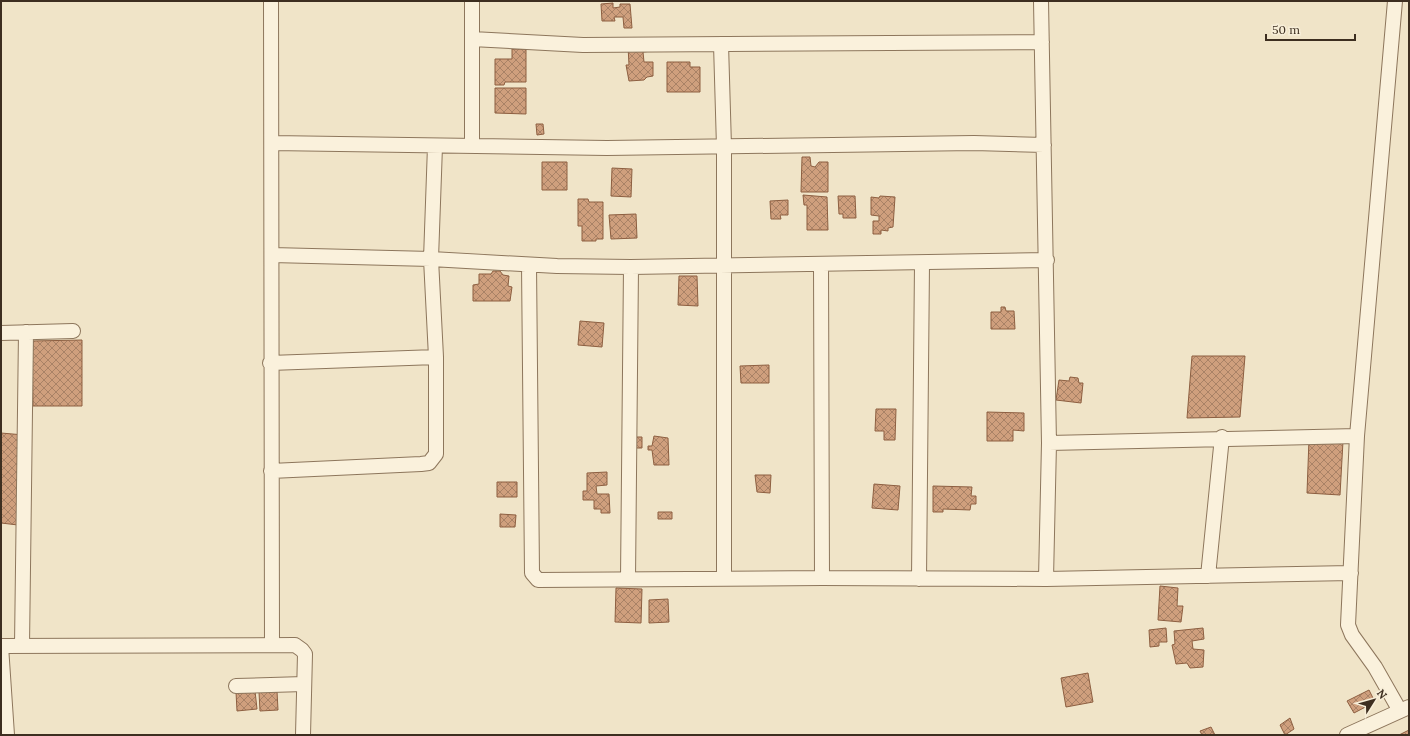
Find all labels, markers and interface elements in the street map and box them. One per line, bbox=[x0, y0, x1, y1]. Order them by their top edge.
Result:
scale bar bbox=[1266, 16, 1355, 42]
text: 50 m bbox=[1272, 22, 1300, 37]
north arrow bbox=[1354, 680, 1394, 720]
text: N bbox=[1374, 686, 1390, 702]

